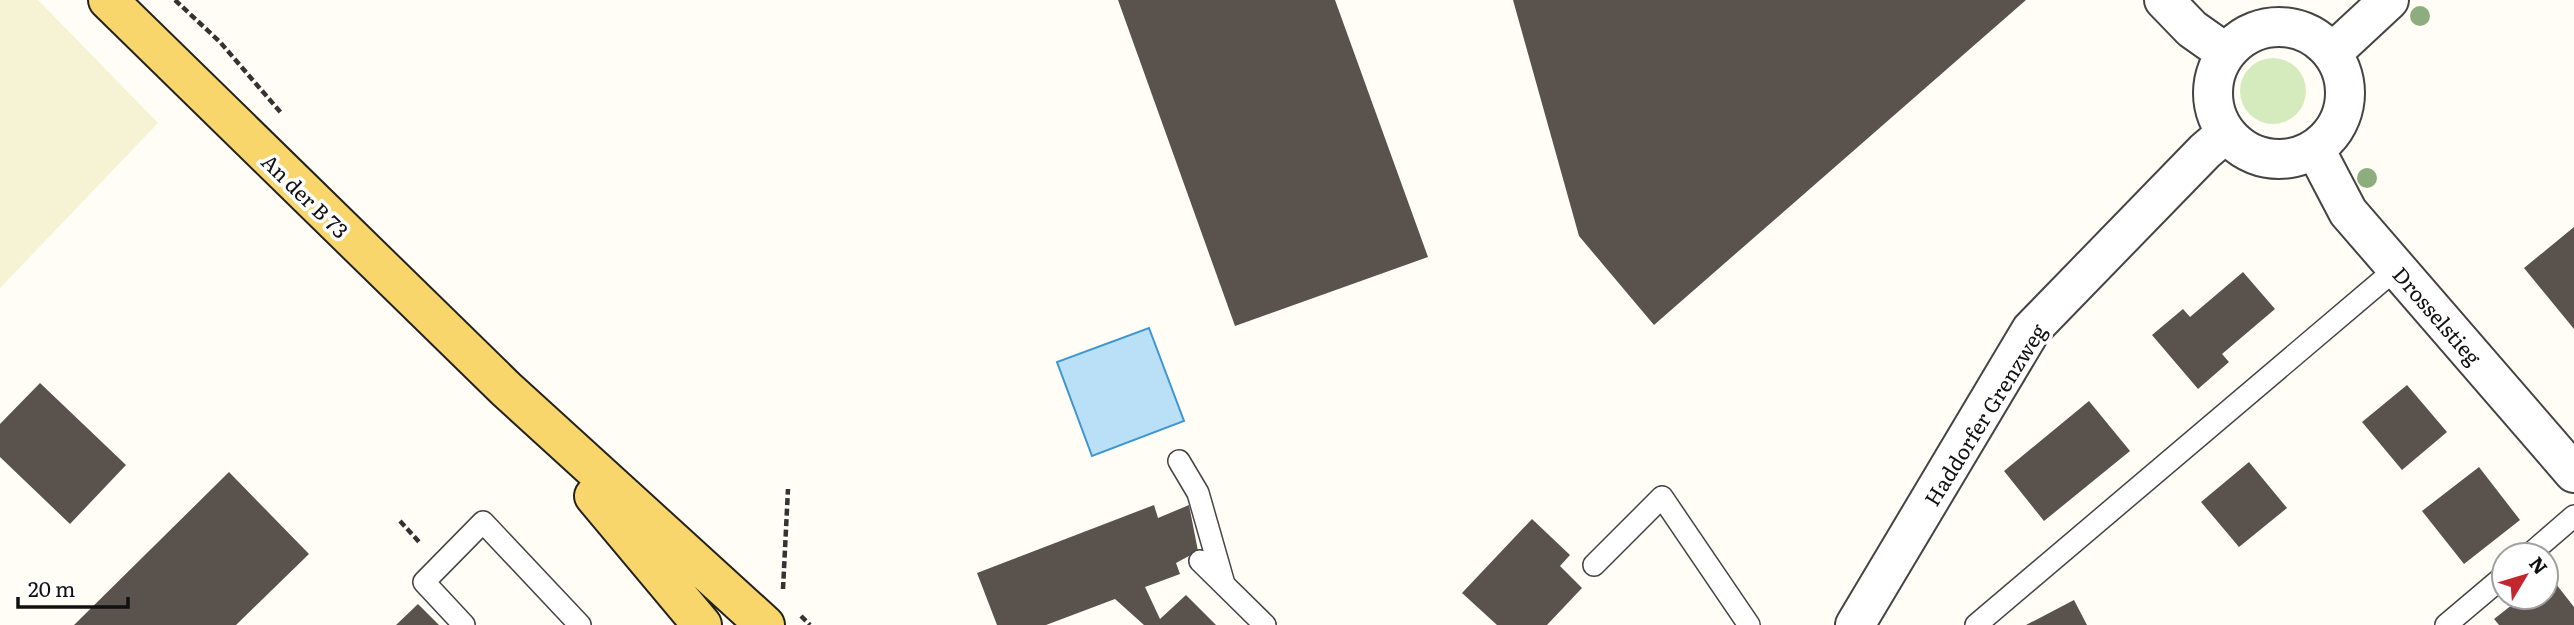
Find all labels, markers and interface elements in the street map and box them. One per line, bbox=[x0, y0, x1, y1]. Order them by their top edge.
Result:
street label: An der B 73 bbox=[256, 145, 356, 245]
street label: Drosselstieg bbox=[2386, 259, 2490, 371]
street label: Haddorfer Grenzweg bbox=[1915, 317, 2053, 511]
north arrow bbox=[2490, 541, 2560, 611]
text: N bbox=[2523, 550, 2555, 580]
scale bar bbox=[18, 566, 128, 610]
text: 20 m bbox=[28, 572, 75, 603]

